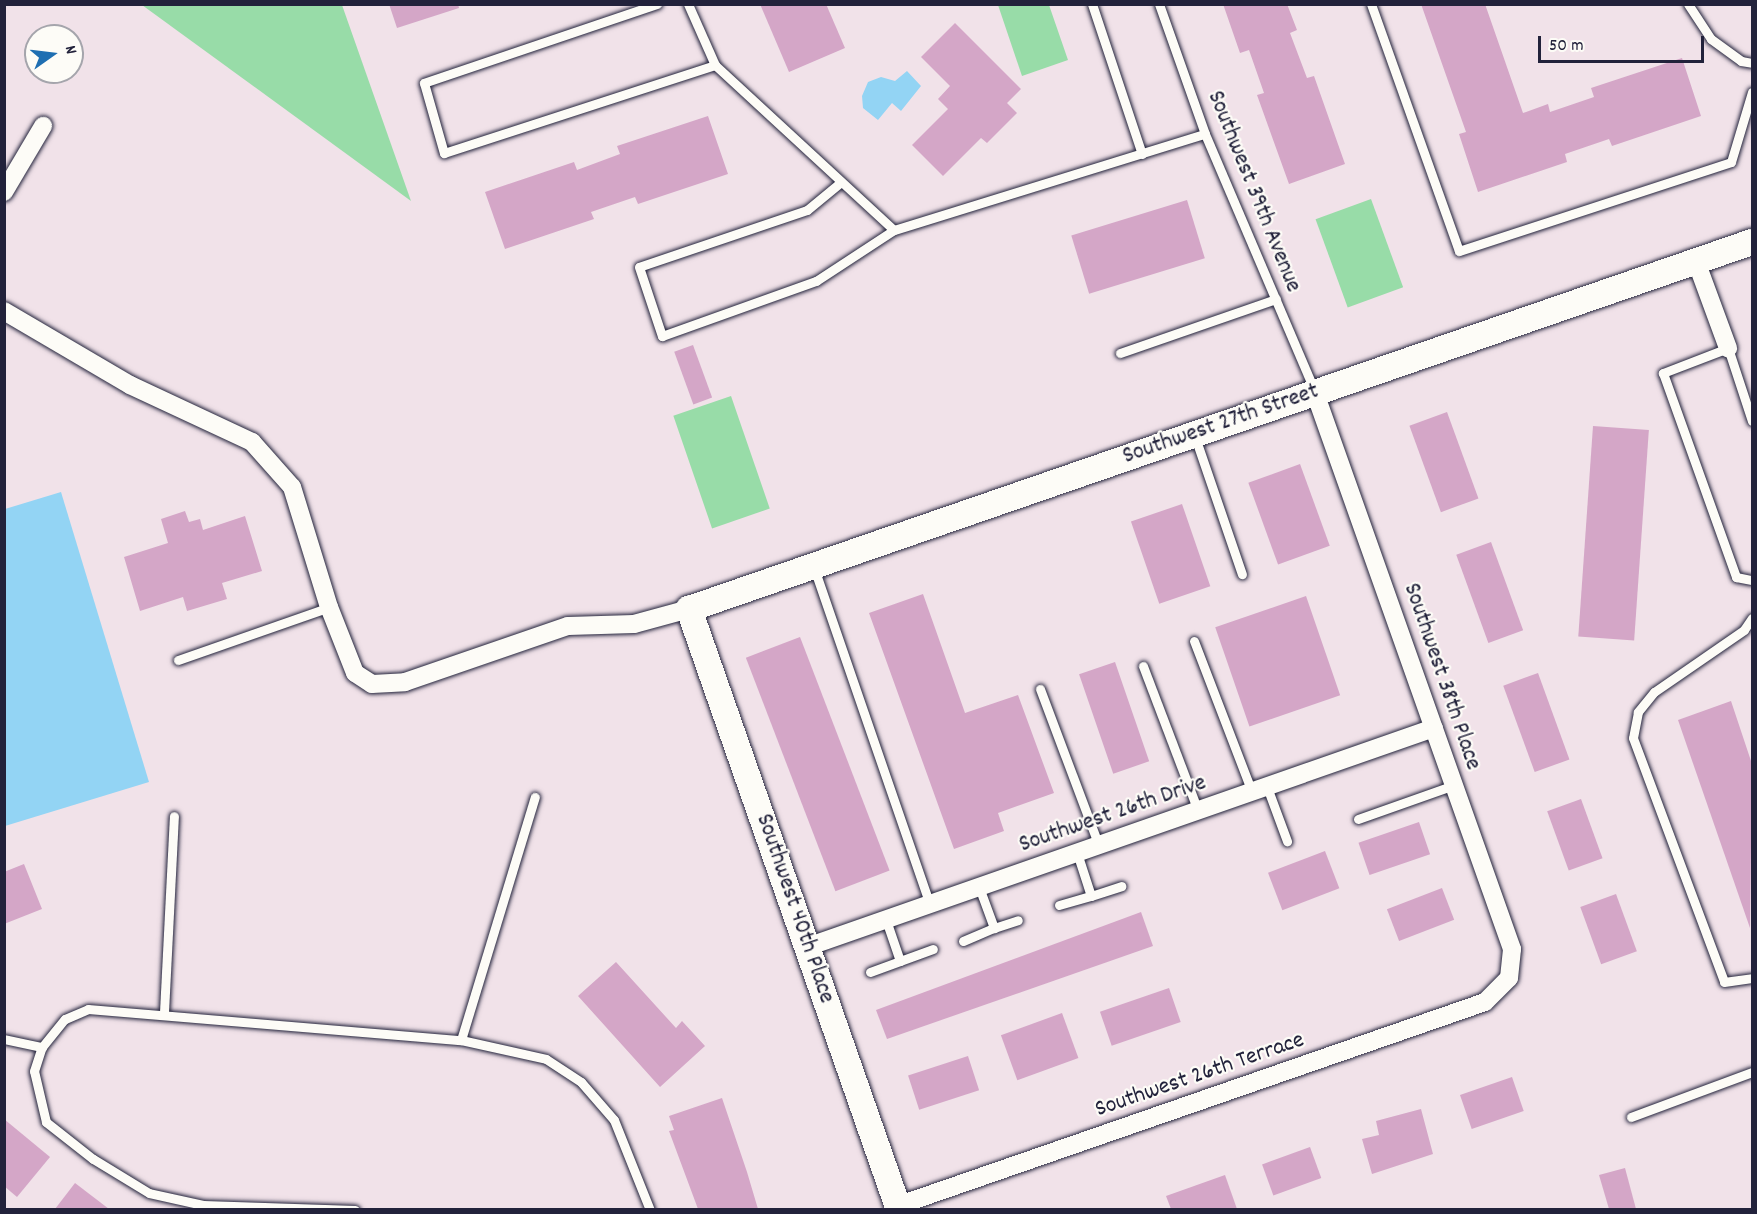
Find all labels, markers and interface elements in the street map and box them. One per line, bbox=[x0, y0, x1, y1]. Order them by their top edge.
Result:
north arrow bbox=[24, 24, 84, 84]
scale bar bbox=[1541, 24, 1708, 62]
text: 50 m bbox=[1549, 34, 1584, 59]
text: N bbox=[58, 43, 82, 57]
street label: Southwest 39th Avenue bbox=[1199, 87, 1307, 297]
street label: Southwest 27th Street bbox=[1119, 378, 1323, 472]
street label: Southwest 38th Place bbox=[1396, 580, 1486, 774]
street label: Southwest 26th Drive bbox=[1016, 770, 1210, 860]
street label: Southwest 40th Place bbox=[748, 811, 840, 1007]
street label: Southwest 26th Terrace bbox=[1092, 1027, 1308, 1125]

